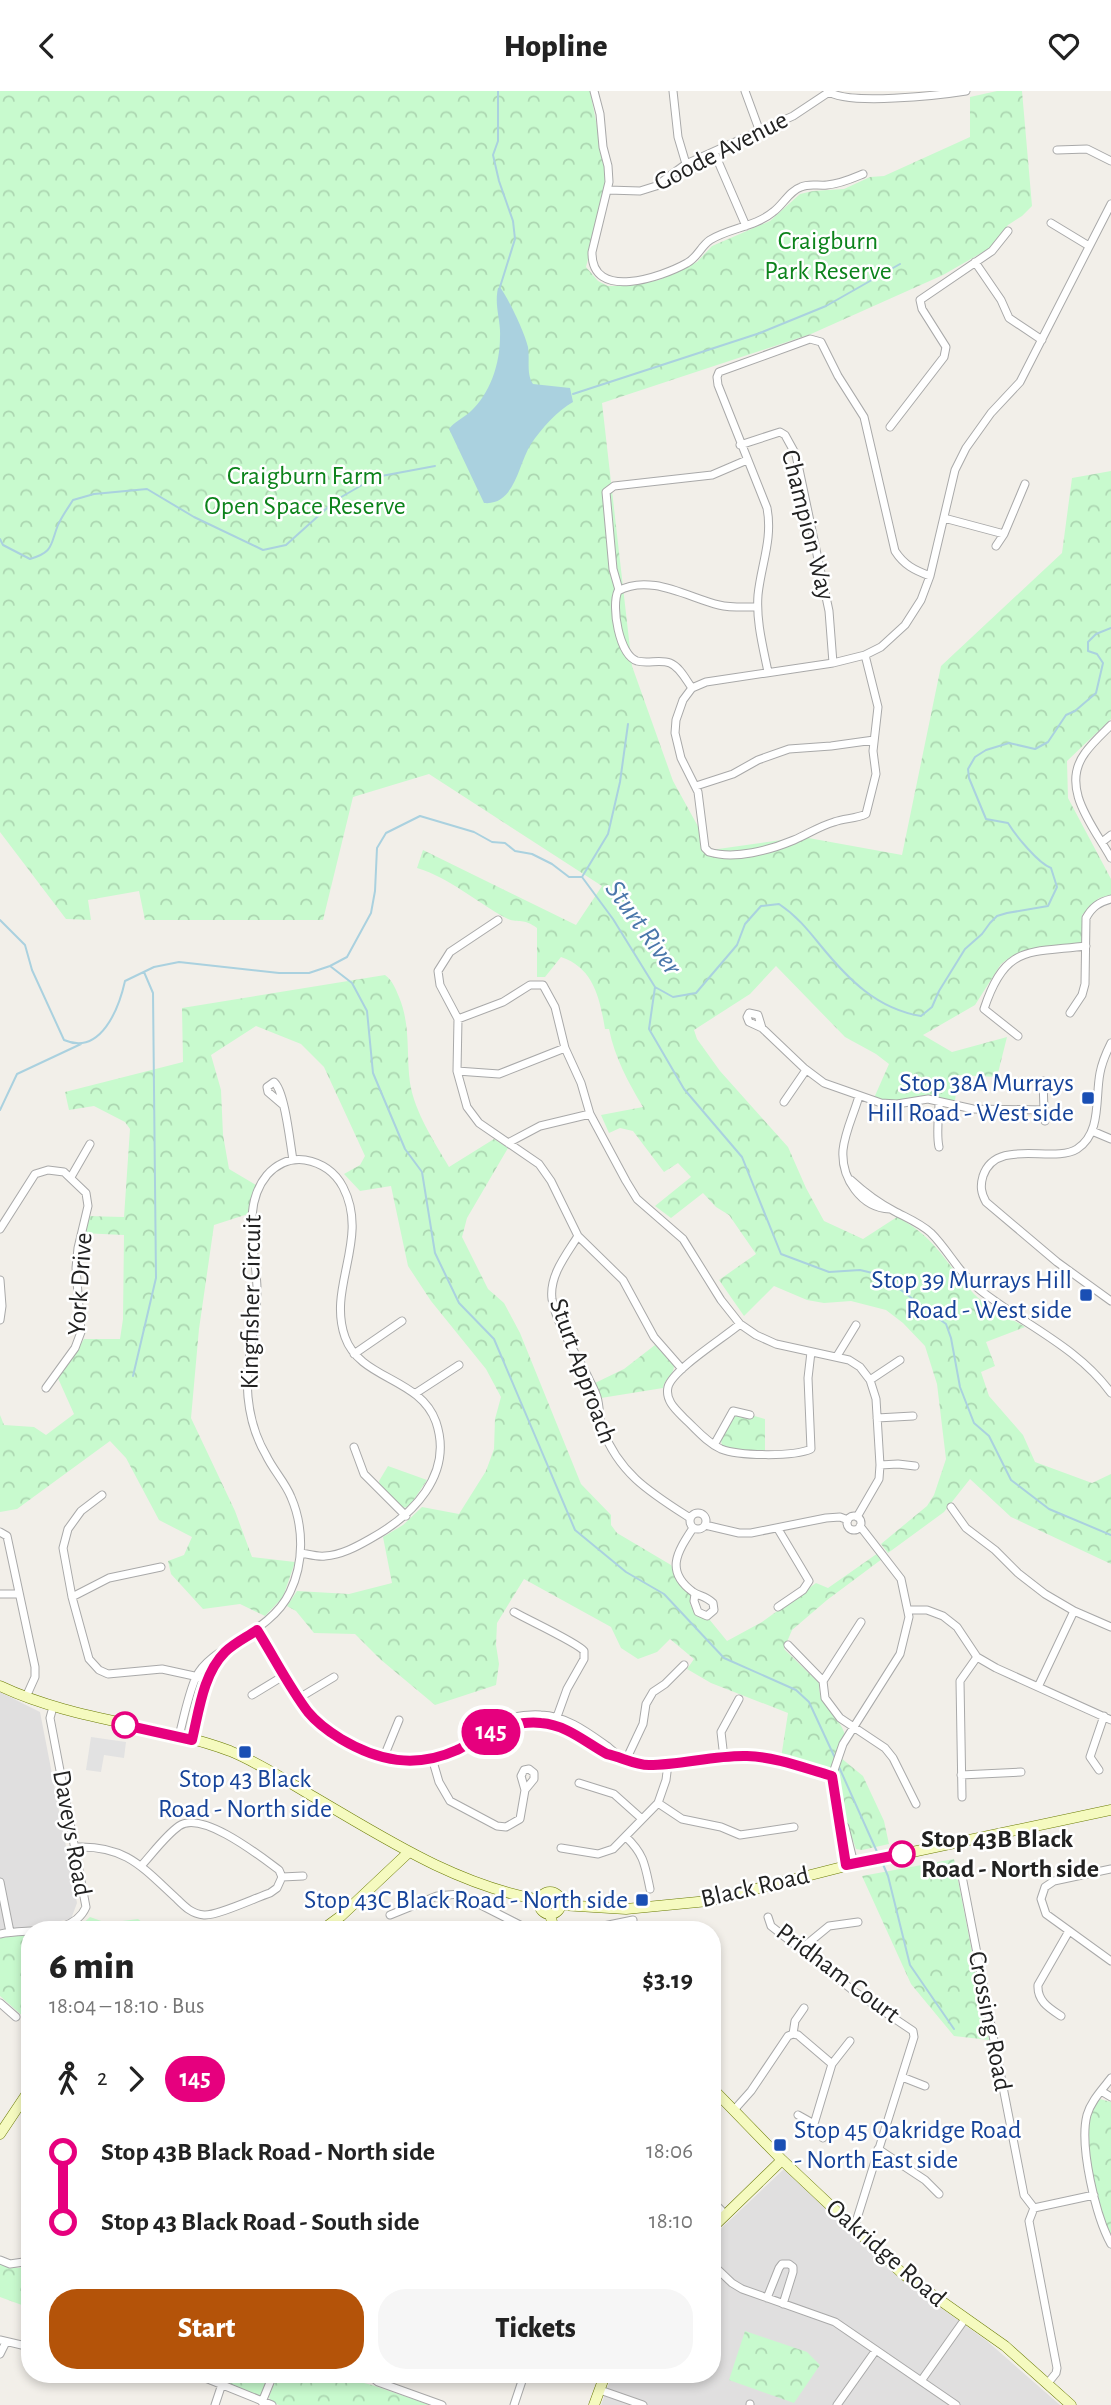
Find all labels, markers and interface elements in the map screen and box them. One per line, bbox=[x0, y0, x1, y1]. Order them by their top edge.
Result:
icon: back bbox=[28, 27, 66, 65]
icon: heart bbox=[1045, 27, 1083, 65]
text: Hopline bbox=[503, 30, 608, 62]
street label: Goode Avenue bbox=[650, 106, 792, 196]
park label: Craigburn Park Reserve bbox=[764, 228, 892, 284]
street label: Champion Way bbox=[777, 447, 839, 603]
park label: Craigburn Farm Open Space Reserve bbox=[204, 463, 406, 519]
water label: Sturt River bbox=[600, 876, 687, 981]
place label: Stop 38A Murrays Hill Road - West side bbox=[867, 1070, 1074, 1126]
marker: Stop 38A Murrays Hill Road - West side bbox=[1080, 1090, 1096, 1106]
street label: Kingfisher Circuit bbox=[236, 1214, 266, 1390]
street label: York Drive bbox=[63, 1232, 97, 1336]
place label: Stop 39 Murrays Hill Road - West side bbox=[871, 1267, 1072, 1323]
marker: Stop 39 Murrays Hill Road - West side bbox=[1078, 1287, 1094, 1303]
street label: Sturt Approach bbox=[545, 1295, 621, 1447]
line badge: 145 bbox=[451, 1709, 531, 1755]
unlabelled marker bbox=[112, 1712, 138, 1738]
text: 145 bbox=[475, 1720, 507, 1744]
marker: Stop 43 Black Road - North side bbox=[237, 1744, 253, 1760]
place label: Stop 43 Black Road - North side bbox=[158, 1766, 332, 1822]
street label: Daveys Road bbox=[48, 1768, 96, 1898]
place label: Stop 43B Black Road - North side bbox=[921, 1826, 1099, 1882]
marker: Stop 43B Black Road - North side bbox=[889, 1841, 915, 1867]
street label: Black Road bbox=[698, 1862, 812, 1912]
place label: Stop 43C Black Road - North side bbox=[304, 1887, 628, 1913]
marker: Stop 43C Black Road - North side bbox=[634, 1892, 650, 1908]
street label: Pridham Court bbox=[771, 1918, 905, 2028]
text: 6 min bbox=[49, 1948, 135, 1986]
street label: Crossing Road bbox=[964, 1949, 1016, 2093]
text: $3.19 bbox=[642, 1967, 693, 1993]
text: 18:04 – 18:10 · Bus bbox=[49, 1995, 204, 2018]
icon: walk bbox=[49, 2060, 87, 2098]
icon: forward bbox=[117, 2060, 155, 2098]
text: 2 bbox=[97, 2067, 107, 2090]
text: 145 bbox=[179, 2067, 211, 2091]
place label: Stop 45 Oakridge Road - North East side bbox=[794, 2117, 1021, 2173]
marker: Stop 45 Oakridge Road - North East side bbox=[772, 2137, 788, 2153]
text: Stop 43B Black Road - North side bbox=[101, 2139, 435, 2165]
text: 18:06 bbox=[646, 2140, 693, 2163]
street label: Oakridge Road bbox=[821, 2194, 951, 2312]
text: Stop 43 Black Road - South side bbox=[101, 2209, 420, 2235]
text: 18:10 bbox=[649, 2210, 693, 2233]
button: Start bbox=[49, 2289, 364, 2369]
button: Tickets bbox=[378, 2289, 693, 2369]

